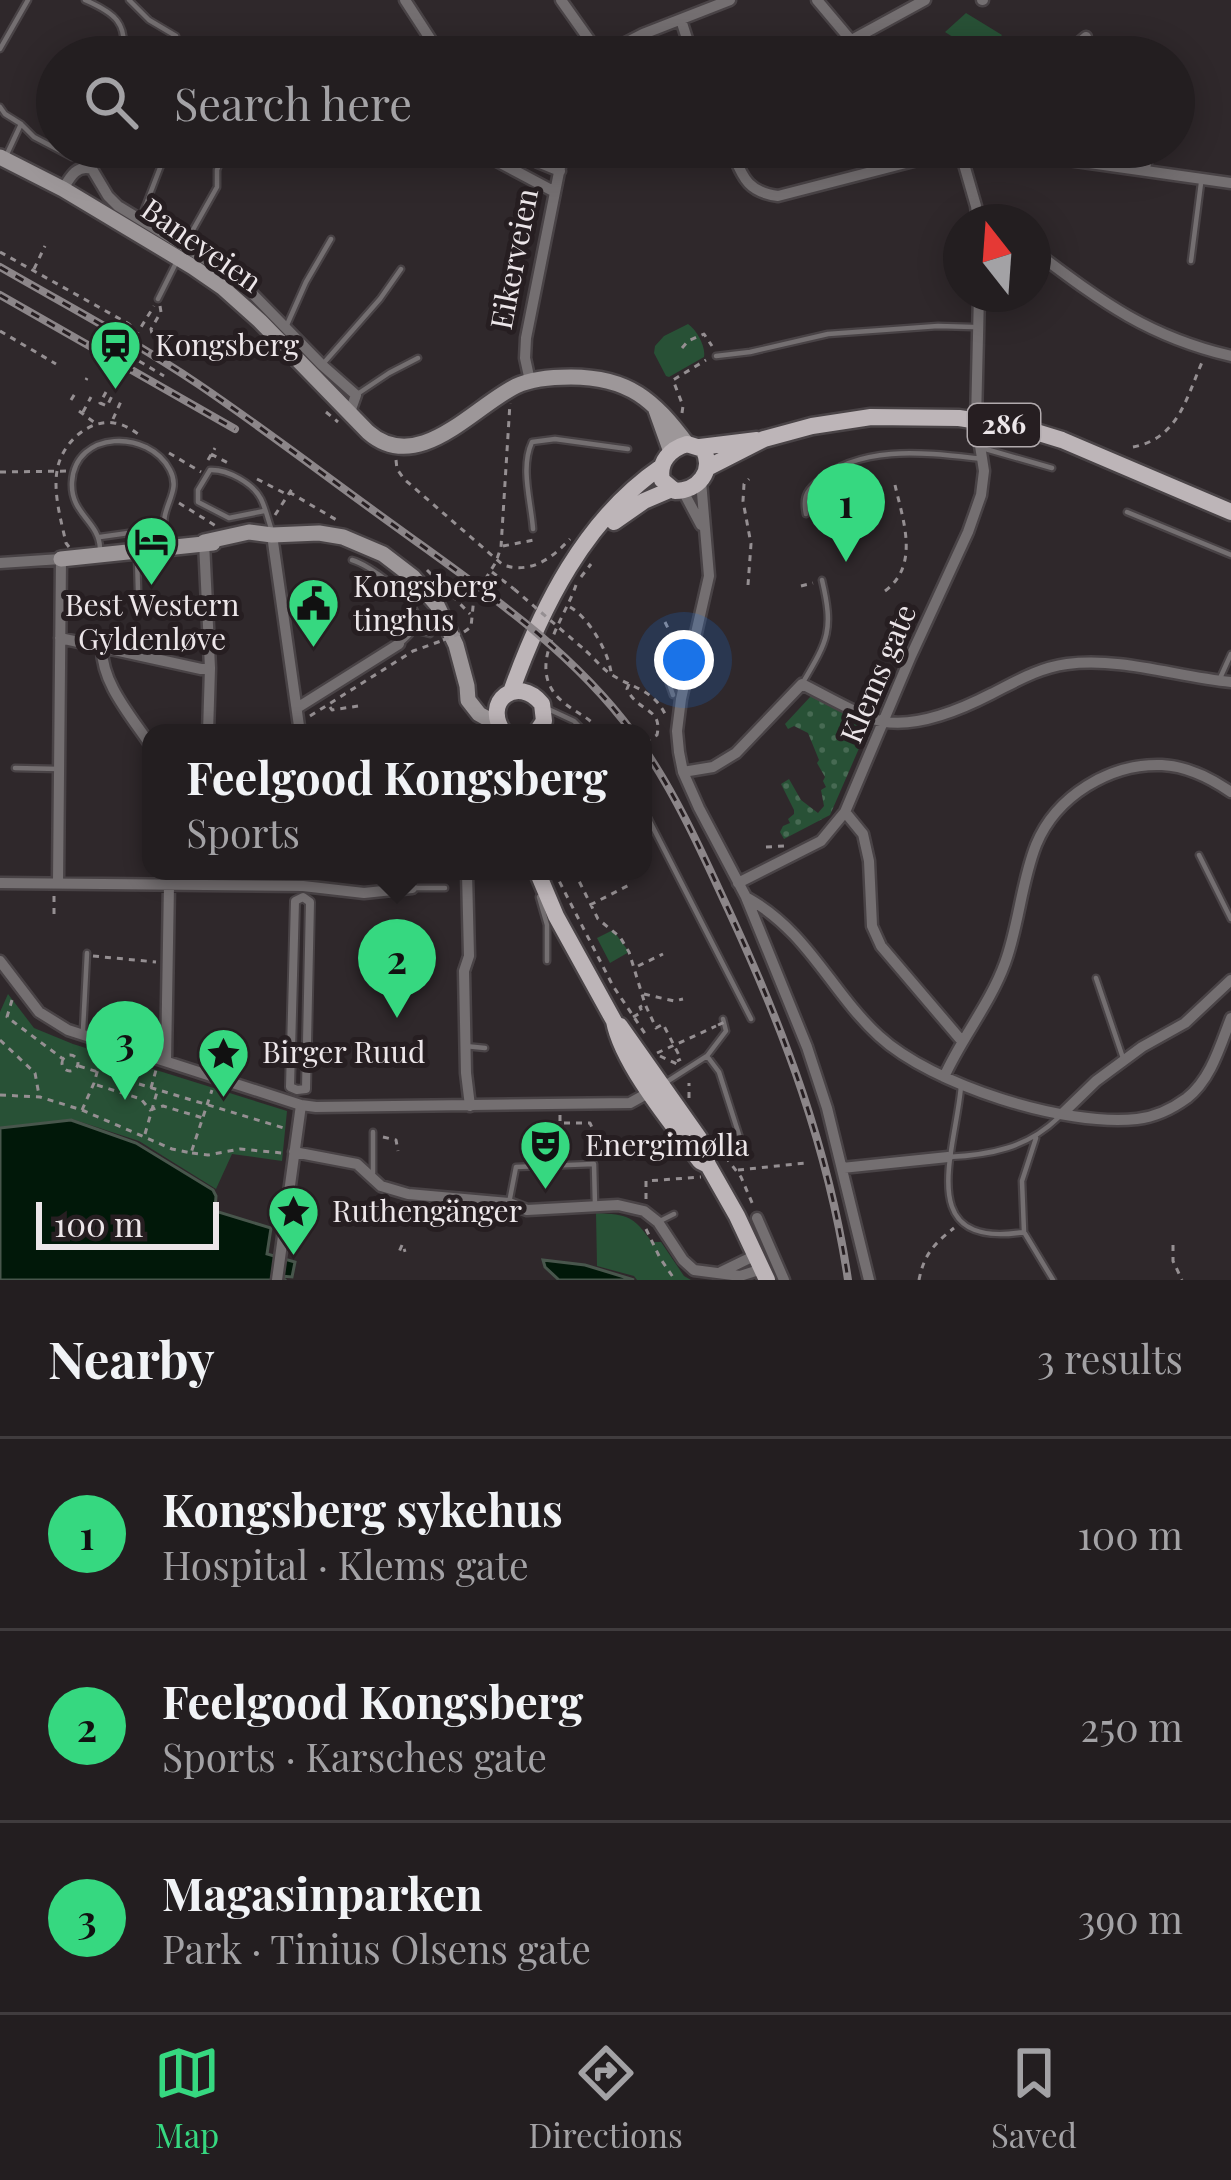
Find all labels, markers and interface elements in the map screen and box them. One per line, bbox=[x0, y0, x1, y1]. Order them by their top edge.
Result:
search box bbox=[36, 36, 1195, 168]
icon: search bbox=[78, 69, 144, 135]
text: Search here bbox=[174, 72, 412, 132]
street label: Eikerveien bbox=[480, 185, 546, 332]
street label: Baneveien bbox=[134, 188, 270, 300]
north arrow bbox=[943, 204, 1051, 312]
station icon: Kongsberg bbox=[88, 318, 144, 392]
place label: Kongsberg bbox=[155, 324, 299, 364]
road number: 286 bbox=[968, 404, 1040, 446]
pin: 1 bbox=[807, 463, 885, 562]
hotel icon: Best Western Gyldenløve bbox=[124, 513, 180, 587]
place label: Kongsberg tinghus bbox=[353, 565, 497, 639]
public building icon: Kongsberg tinghus bbox=[286, 576, 342, 650]
place label: Best Western Gyldenløve bbox=[65, 584, 239, 658]
street label: Klems gate bbox=[830, 598, 924, 749]
your location bbox=[654, 630, 714, 690]
popup bbox=[142, 724, 652, 880]
text: Feelgood Kongsberg bbox=[186, 746, 608, 806]
text: Sports bbox=[186, 806, 300, 858]
pin: 2 bbox=[358, 919, 436, 1018]
pin: 3 bbox=[86, 1001, 164, 1100]
place icon: Birger Ruud bbox=[195, 1025, 251, 1099]
place label: Birger Ruud bbox=[262, 1031, 425, 1071]
theatre icon: Energimølla bbox=[518, 1118, 574, 1192]
place label: Energimølla bbox=[585, 1124, 749, 1164]
place icon: Ruthengänger bbox=[265, 1184, 321, 1258]
place label: Ruthengänger bbox=[332, 1190, 522, 1230]
scale bar bbox=[36, 1196, 219, 1249]
text: 100 m bbox=[54, 1201, 143, 1245]
text: Nearby bbox=[48, 1324, 214, 1392]
text: 3 results bbox=[1037, 1332, 1183, 1384]
text: Kongsberg sykehus bbox=[162, 1478, 563, 1538]
text: 1 bbox=[80, 1508, 94, 1560]
text: 100 m bbox=[1077, 1508, 1183, 1560]
text: Hospital · Klems gate bbox=[162, 1538, 529, 1590]
text: Feelgood Kongsberg bbox=[162, 1670, 583, 1730]
text: 2 bbox=[77, 1700, 97, 1752]
text: 250 m bbox=[1080, 1700, 1183, 1752]
text: Sports · Karsches gate bbox=[162, 1730, 547, 1782]
text: Magasinparken bbox=[162, 1862, 483, 1922]
text: 3 bbox=[77, 1892, 97, 1944]
text: 390 m bbox=[1078, 1892, 1183, 1944]
text: Park · Tinius Olsens gate bbox=[162, 1922, 591, 1974]
tab: Map bbox=[154, 2040, 220, 2156]
tab: Directions bbox=[528, 2040, 683, 2156]
tab: Saved bbox=[991, 2040, 1077, 2156]

